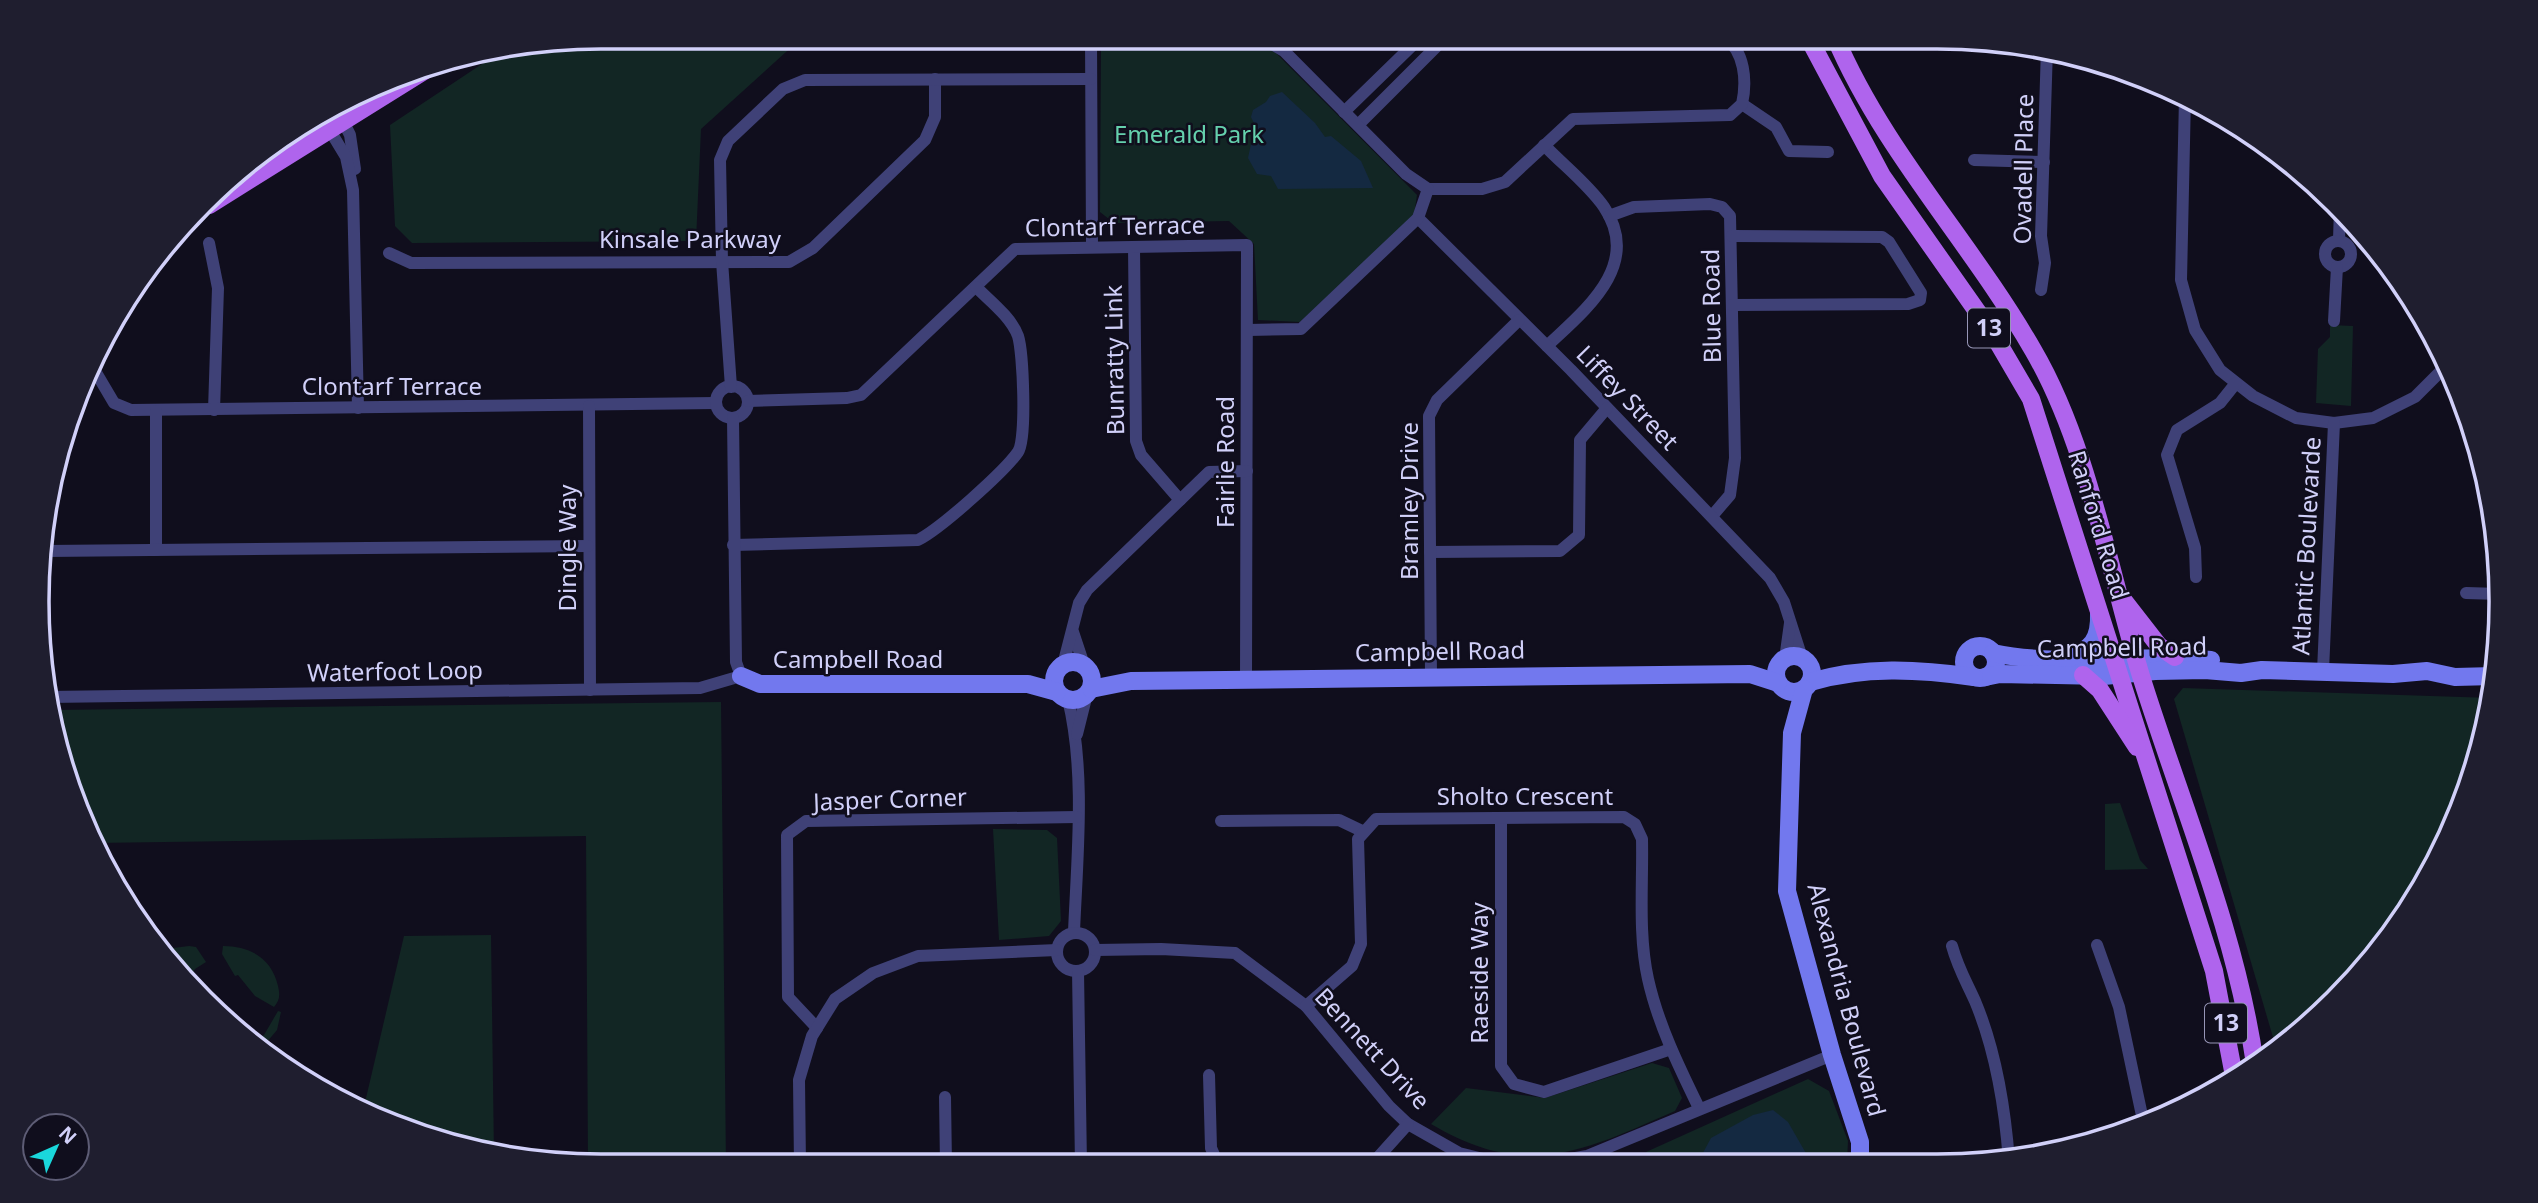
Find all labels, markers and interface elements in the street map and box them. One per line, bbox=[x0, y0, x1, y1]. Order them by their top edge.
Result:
street label: Ovadell Place bbox=[2005, 93, 2040, 245]
park label: Emerald Park bbox=[1114, 117, 1264, 150]
street label: Clontarf Terrace bbox=[1025, 207, 1205, 244]
street label: Kinsale Parkway bbox=[599, 222, 782, 255]
street label: Blue Road bbox=[1693, 249, 1728, 363]
street label: Bunratty Link bbox=[1096, 284, 1131, 435]
road number: 13 bbox=[1968, 308, 2010, 348]
street label: Liffey Street bbox=[1570, 337, 1687, 457]
street label: Clontarf Terrace bbox=[302, 369, 482, 402]
street label: Fairlie Road bbox=[1208, 396, 1241, 528]
street label: Bramley Drive bbox=[1392, 422, 1425, 580]
street label: Atlantic Boulevarde bbox=[2283, 436, 2328, 656]
street label: Ranford Road bbox=[2061, 446, 2138, 603]
street label: Dingle Way bbox=[550, 484, 583, 611]
street label: Campbell Road bbox=[2036, 629, 2207, 664]
street label: Campbell Road bbox=[1354, 633, 1525, 668]
street label: Campbell Road bbox=[773, 642, 943, 675]
street label: Waterfoot Loop bbox=[307, 652, 483, 689]
street label: Jasper Corner bbox=[810, 779, 967, 818]
street label: Sholto Crescent bbox=[1437, 779, 1613, 812]
street label: Alexandria Boulevard bbox=[1800, 879, 1894, 1120]
street label: Raeside Way bbox=[1462, 901, 1495, 1044]
street label: Bennett Drive bbox=[1308, 980, 1438, 1116]
road number: 13 bbox=[2205, 1004, 2247, 1042]
north arrow bbox=[21, 1112, 91, 1182]
text: N bbox=[53, 1120, 83, 1150]

